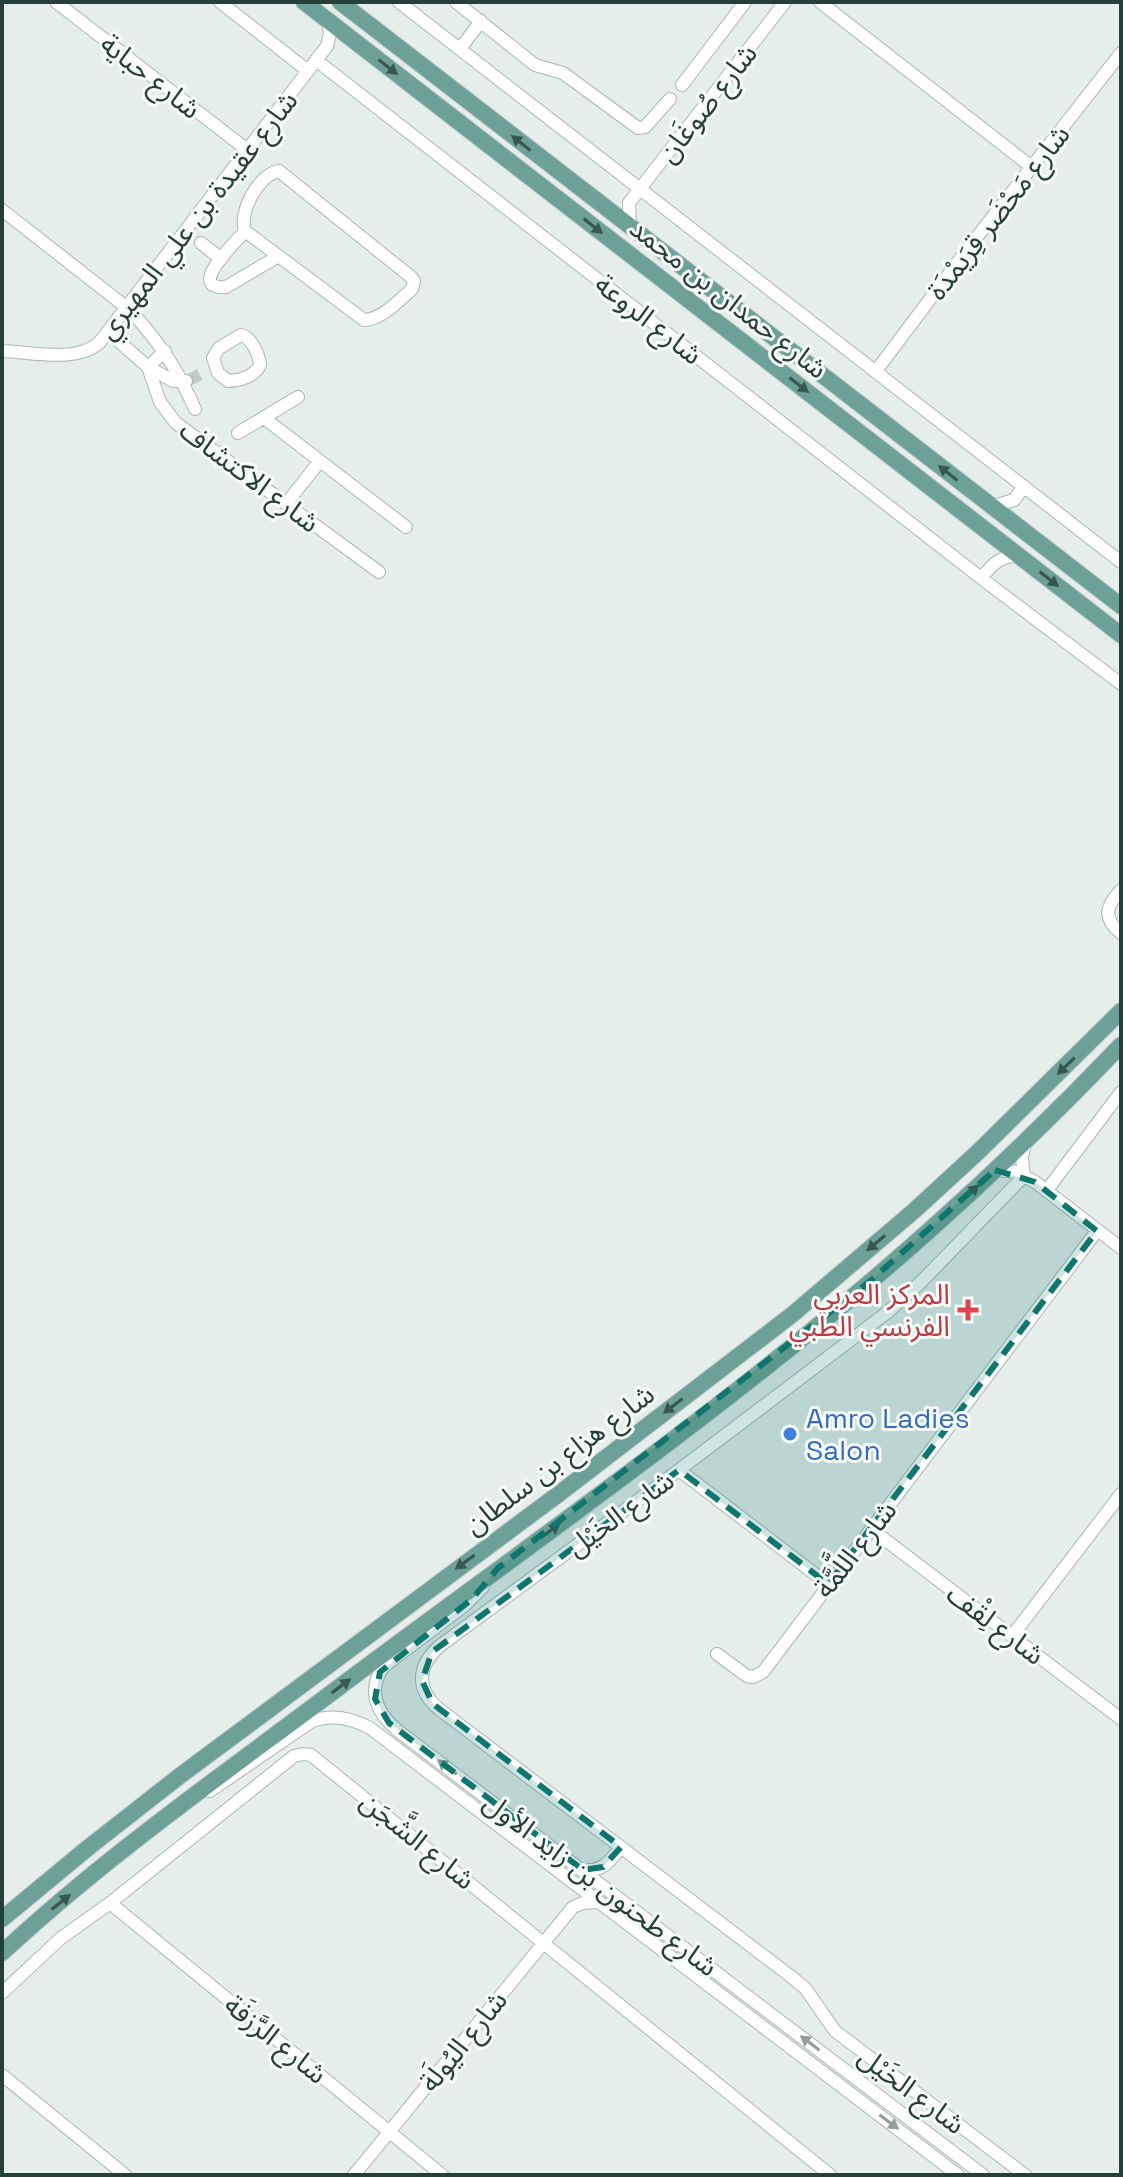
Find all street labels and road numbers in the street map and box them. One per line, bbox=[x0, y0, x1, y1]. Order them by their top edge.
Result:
street label: شارع حباية bbox=[92, 25, 209, 129]
street label: شارع صُوغَان bbox=[649, 36, 767, 172]
street label: شارع عقيدة بن علي المهيري bbox=[89, 83, 308, 349]
street label: شارع مَحْضَر قِرَيمْدَة bbox=[918, 117, 1080, 309]
street label: شارع حمدان بن محمد bbox=[621, 210, 835, 389]
street label: شارع الروعة bbox=[586, 266, 710, 375]
street label: شارع الاكتشاف bbox=[171, 412, 327, 543]
street label: شارع هزاع بن سلطان bbox=[457, 1376, 663, 1545]
street label: شارع الخَيْل bbox=[559, 1462, 683, 1567]
street label: شارع اللَّمَّة bbox=[801, 1489, 907, 1607]
street label: شارع لِقْف bbox=[938, 1575, 1052, 1675]
street label: شارع الشَّجَن bbox=[351, 1780, 485, 1900]
street label: شارع طحنون بن زايد الأول bbox=[475, 1784, 725, 1986]
street label: شارع اليُولَة bbox=[411, 1983, 517, 2101]
street label: شارع الرَّزفَة bbox=[215, 1987, 335, 2094]
street label: شارع الخَيْل bbox=[850, 2038, 973, 2144]

